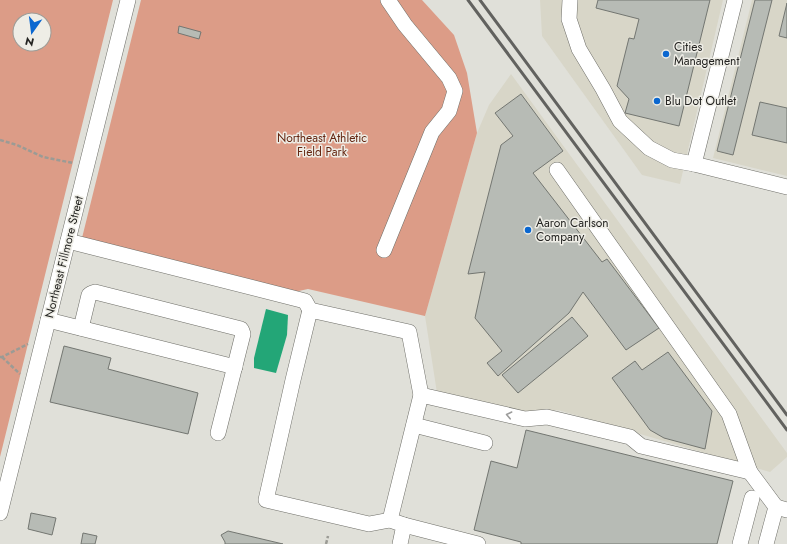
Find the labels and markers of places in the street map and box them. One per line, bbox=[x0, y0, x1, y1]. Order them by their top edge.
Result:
place label: Cities Management bbox=[674, 38, 739, 70]
marker: Cities Management bbox=[661, 49, 671, 59]
place label: Blu Dot Outlet bbox=[665, 92, 736, 110]
marker: Blu Dot Outlet bbox=[652, 96, 662, 106]
place label: Aaron Carlson Company bbox=[536, 214, 609, 246]
marker: Aaron Carlson Company bbox=[523, 225, 533, 235]

